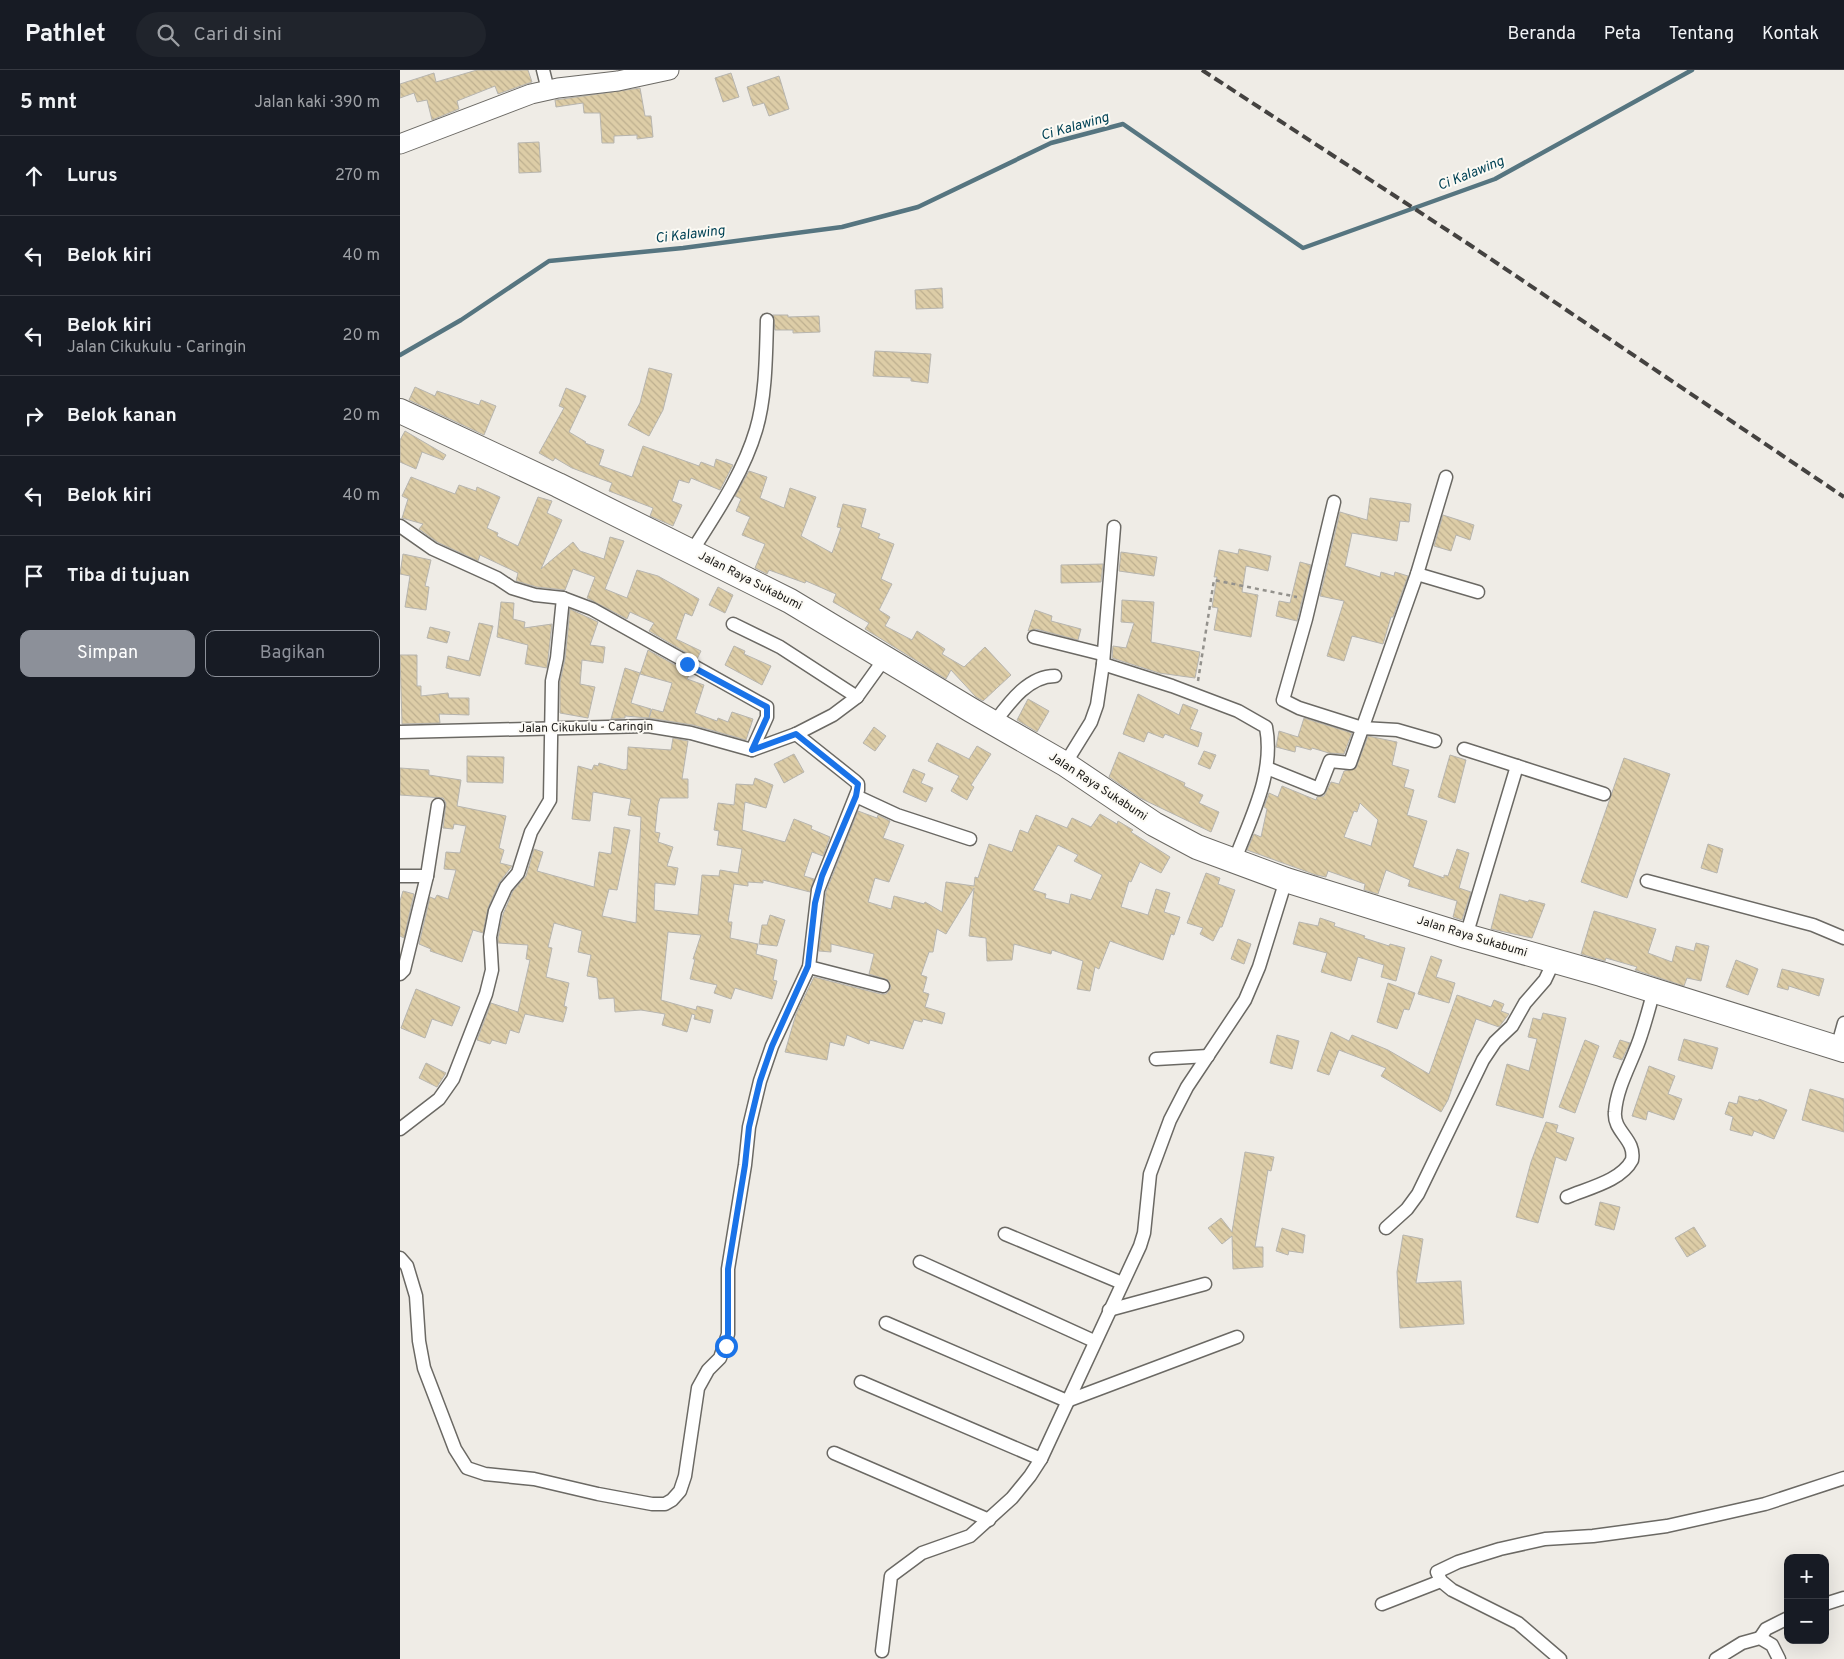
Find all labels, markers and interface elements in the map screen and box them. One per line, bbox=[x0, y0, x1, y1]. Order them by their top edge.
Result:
search box bbox=[136, 12, 486, 57]
text: Pathlet bbox=[25, 20, 106, 50]
icon: search bbox=[154, 21, 182, 49]
text: Cari di sini bbox=[194, 23, 282, 47]
text: Beranda bbox=[1507, 23, 1576, 46]
text: Peta bbox=[1604, 23, 1641, 46]
text: Tentang bbox=[1669, 23, 1734, 46]
text: Kontak bbox=[1762, 23, 1819, 46]
text: 5 mnt bbox=[20, 89, 77, 116]
text: Jalan kaki · 390 m bbox=[254, 93, 380, 113]
water label: Ci Kalawing bbox=[1039, 109, 1111, 145]
water label: Ci Kalawing bbox=[1435, 153, 1507, 195]
icon: ahead bbox=[20, 162, 48, 190]
text: Lurus bbox=[67, 164, 118, 188]
text: 270 m bbox=[335, 166, 380, 186]
water label: Ci Kalawing bbox=[654, 222, 726, 248]
icon: left bbox=[20, 242, 48, 270]
text: Belok kiri bbox=[67, 244, 152, 268]
text: 40 m bbox=[342, 246, 380, 266]
text: Belok kiri bbox=[67, 314, 152, 338]
icon: left bbox=[20, 322, 48, 350]
text: 20 m bbox=[343, 326, 380, 346]
text: Jalan Cikukulu - Caringin bbox=[67, 338, 246, 358]
icon: right bbox=[20, 402, 48, 430]
text: Belok kanan bbox=[67, 404, 177, 428]
text: 20 m bbox=[343, 406, 380, 426]
icon: left bbox=[20, 482, 48, 510]
text: Belok kiri bbox=[67, 484, 152, 508]
text: 40 m bbox=[342, 486, 380, 506]
street label: Jalan Raya Sukabumi bbox=[695, 548, 805, 614]
icon: arrive bbox=[20, 562, 48, 590]
text: Tiba di tujuan bbox=[67, 564, 190, 588]
button: Simpan bbox=[20, 630, 195, 677]
button: Bagikan bbox=[205, 630, 380, 677]
route end bbox=[676, 653, 699, 676]
street label: Jalan Cikukulu - Caringin bbox=[519, 719, 653, 737]
street label: Jalan Raya Sukabumi bbox=[1046, 749, 1150, 825]
street label: Jalan Raya Sukabumi bbox=[1415, 913, 1529, 961]
route start bbox=[715, 1335, 738, 1358]
map controls bbox=[1784, 1554, 1829, 1644]
button: + bbox=[1784, 1554, 1829, 1599]
button: − bbox=[1784, 1599, 1829, 1644]

